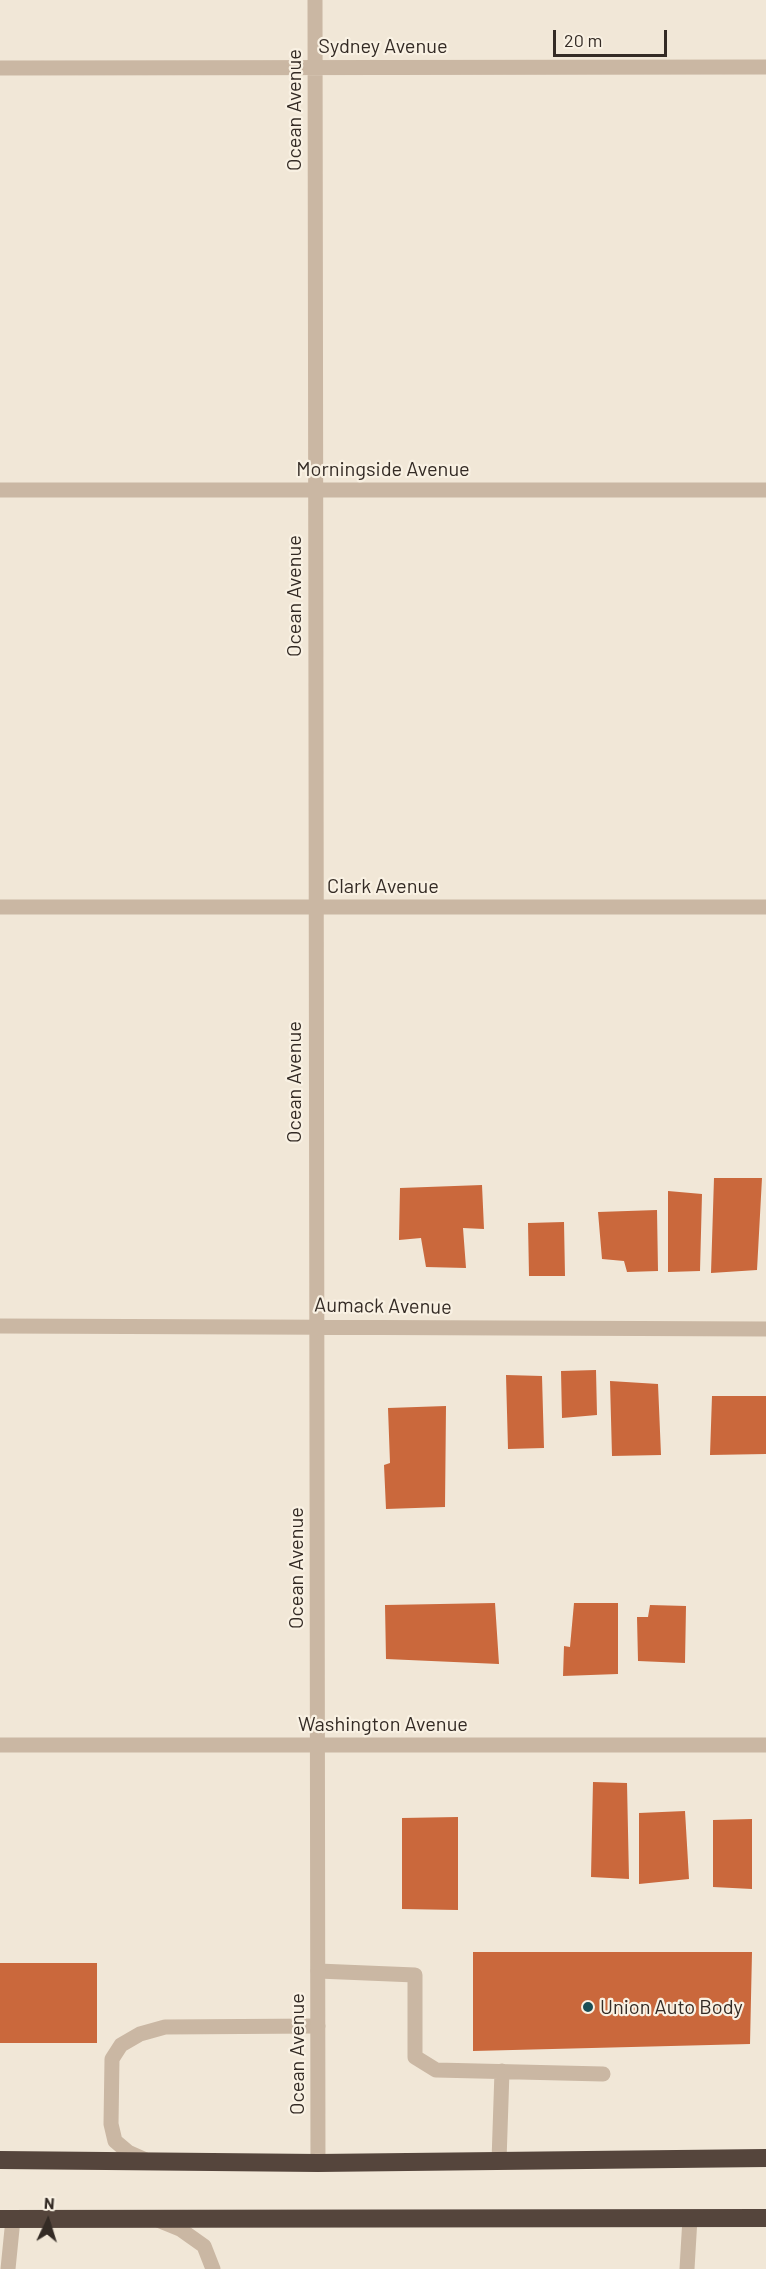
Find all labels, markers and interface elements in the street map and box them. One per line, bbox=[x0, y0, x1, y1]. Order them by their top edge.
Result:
scale bar bbox=[556, 18, 670, 56]
text: 20 m bbox=[564, 29, 602, 51]
street label: Sydney Avenue bbox=[318, 34, 448, 58]
street label: Ocean Avenue bbox=[282, 49, 306, 171]
street label: Morningside Avenue bbox=[296, 457, 470, 481]
street label: Ocean Avenue bbox=[282, 535, 306, 657]
street label: Clark Avenue bbox=[327, 874, 439, 898]
street label: Ocean Avenue bbox=[282, 1021, 306, 1143]
street label: Aumack Avenue bbox=[314, 1293, 452, 1319]
street label: Ocean Avenue bbox=[284, 1507, 308, 1629]
street label: Washington Avenue bbox=[298, 1712, 468, 1736]
street label: Ocean Avenue bbox=[285, 1993, 309, 2115]
place label: Union Auto Body bbox=[600, 1995, 743, 2019]
marker: Union Auto Body bbox=[581, 2000, 595, 2014]
north arrow bbox=[18, 2191, 78, 2251]
text: N bbox=[43, 2193, 55, 2212]

